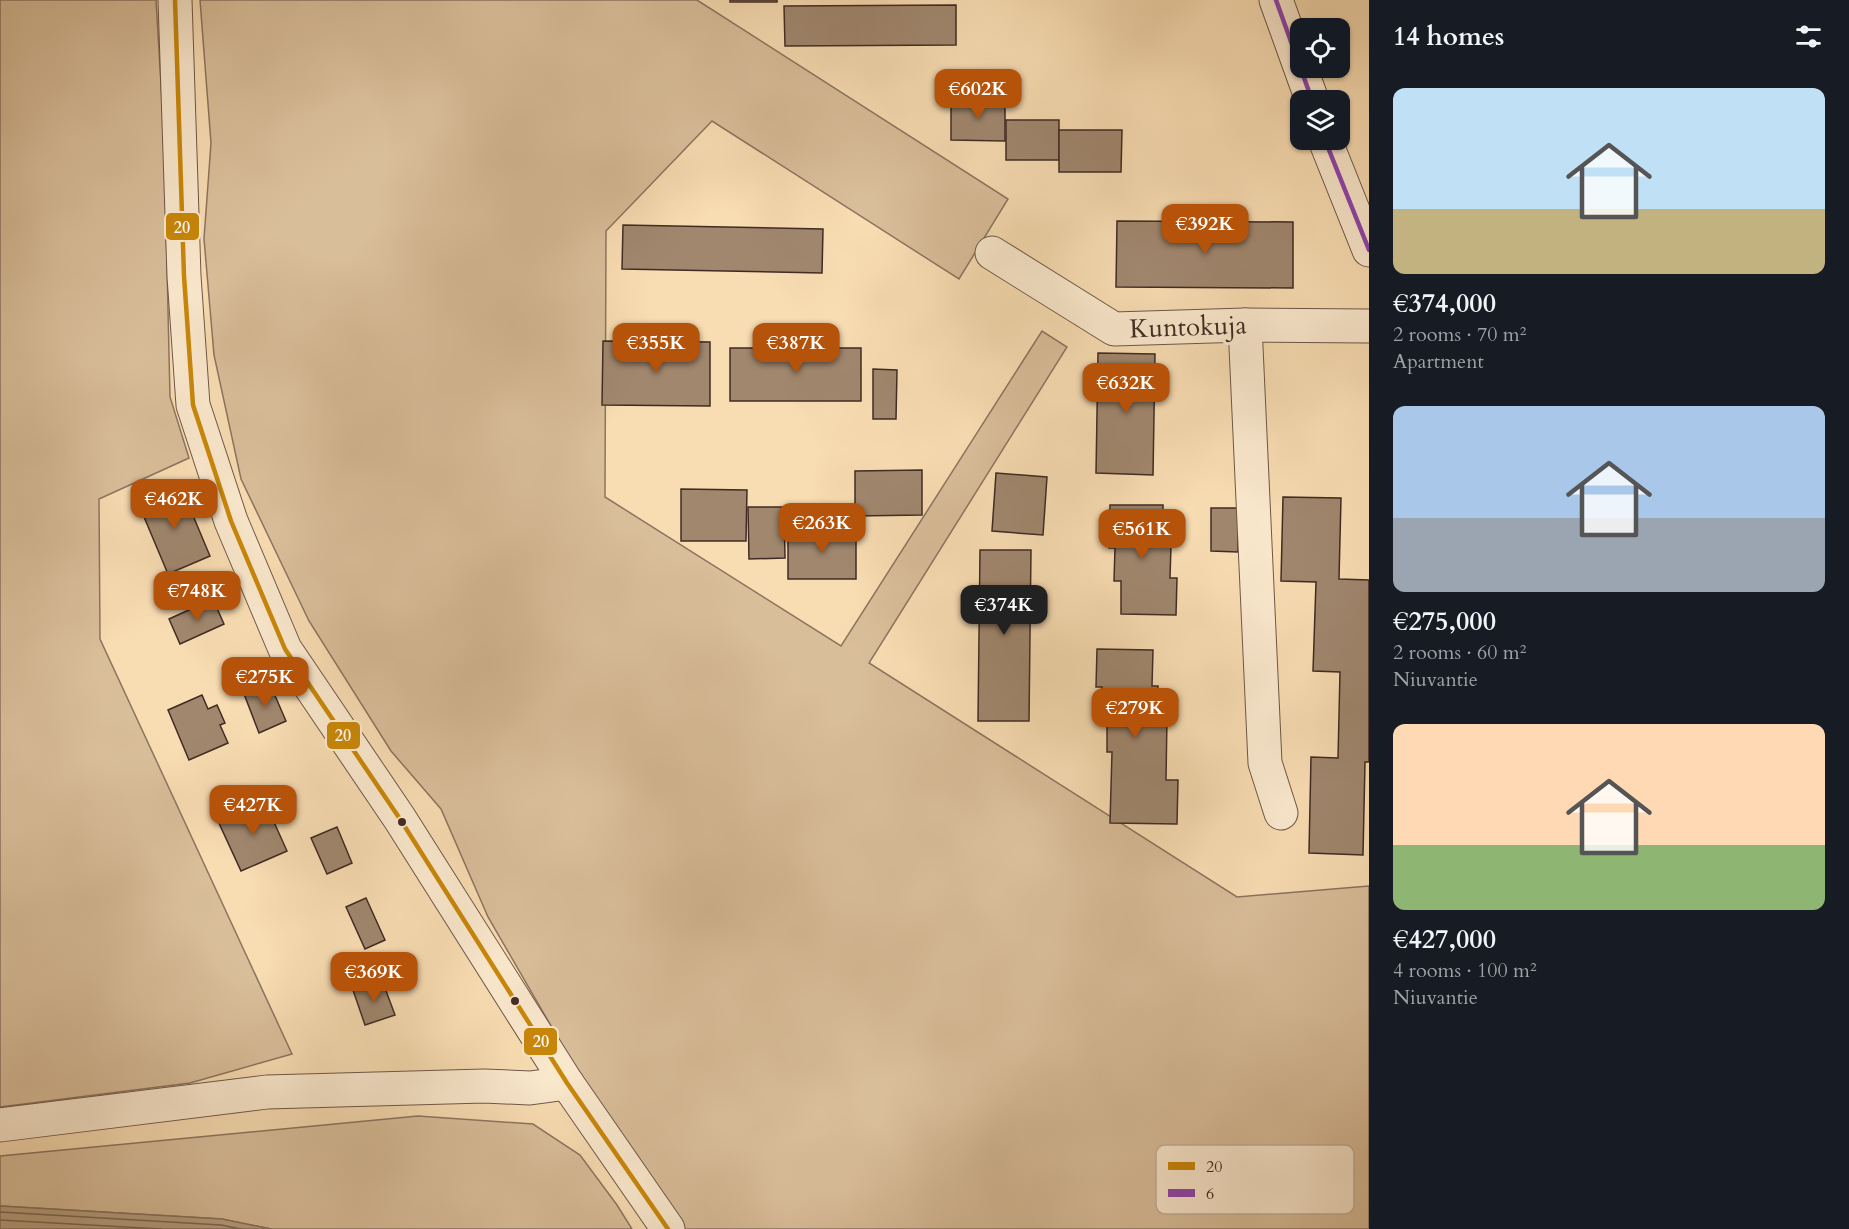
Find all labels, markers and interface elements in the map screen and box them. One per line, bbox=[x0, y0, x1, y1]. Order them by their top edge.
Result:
map controls bbox=[1290, 18, 1350, 150]
button: locate bbox=[1290, 18, 1350, 78]
text: 14 homes bbox=[1393, 19, 1504, 54]
icon: filters bbox=[1792, 20, 1825, 53]
pin: €602K bbox=[936, 69, 1020, 120]
text: €602K bbox=[949, 75, 1007, 102]
button: layers bbox=[1290, 90, 1350, 150]
icon: home bbox=[1555, 127, 1663, 235]
pin: €392K bbox=[1163, 204, 1247, 255]
text: €392K bbox=[1176, 210, 1234, 237]
line badge: 20 bbox=[165, 212, 200, 241]
text: 20 bbox=[174, 217, 190, 239]
text: €374,000 bbox=[1393, 286, 1496, 321]
street label: Kuntokuja bbox=[1129, 307, 1247, 347]
text: 2 rooms · 70 m² bbox=[1393, 321, 1526, 348]
pin: €355K bbox=[614, 323, 698, 374]
pin: €387K bbox=[754, 323, 838, 374]
text: €355K bbox=[627, 329, 685, 356]
text: €387K bbox=[767, 329, 825, 356]
text: Apartment bbox=[1393, 348, 1484, 375]
pin: €632K bbox=[1084, 363, 1168, 414]
text: €632K bbox=[1097, 369, 1155, 396]
icon: home bbox=[1555, 445, 1663, 553]
pin: €462K bbox=[132, 479, 216, 530]
text: €462K bbox=[145, 485, 203, 512]
pin: €263K bbox=[780, 503, 864, 554]
text: €263K bbox=[793, 509, 851, 536]
pin: €561K bbox=[1100, 509, 1184, 560]
text: €561K bbox=[1113, 515, 1171, 542]
pin: €748K bbox=[155, 571, 239, 622]
text: €748K bbox=[168, 577, 226, 604]
pin: €374K bbox=[962, 585, 1046, 636]
text: €374K bbox=[975, 591, 1033, 618]
text: €275,000 bbox=[1393, 604, 1496, 639]
text: 2 rooms · 60 m² bbox=[1393, 639, 1526, 666]
pin: €275K bbox=[223, 657, 307, 708]
text: €275K bbox=[236, 663, 294, 690]
text: Niuvantie bbox=[1393, 666, 1478, 693]
pin: €279K bbox=[1093, 688, 1177, 739]
text: €279K bbox=[1106, 694, 1164, 721]
line badge: 20 bbox=[326, 721, 361, 750]
text: 20 bbox=[335, 725, 351, 747]
icon: home bbox=[1555, 763, 1663, 871]
pin: €427K bbox=[211, 785, 295, 836]
text: €427K bbox=[224, 791, 282, 818]
unlabelled marker bbox=[396, 816, 408, 828]
text: €427,000 bbox=[1393, 922, 1496, 957]
pin: €369K bbox=[332, 952, 416, 1003]
text: 4 rooms · 100 m² bbox=[1393, 957, 1537, 984]
text: €369K bbox=[345, 958, 403, 985]
text: Niuvantie bbox=[1393, 984, 1478, 1011]
unlabelled marker bbox=[509, 995, 521, 1007]
line badge: 20 bbox=[523, 1027, 558, 1056]
text: 20 bbox=[533, 1031, 549, 1053]
legend bbox=[1156, 1145, 1354, 1214]
text: 20 bbox=[1206, 1156, 1222, 1178]
text: 6 bbox=[1206, 1183, 1214, 1205]

